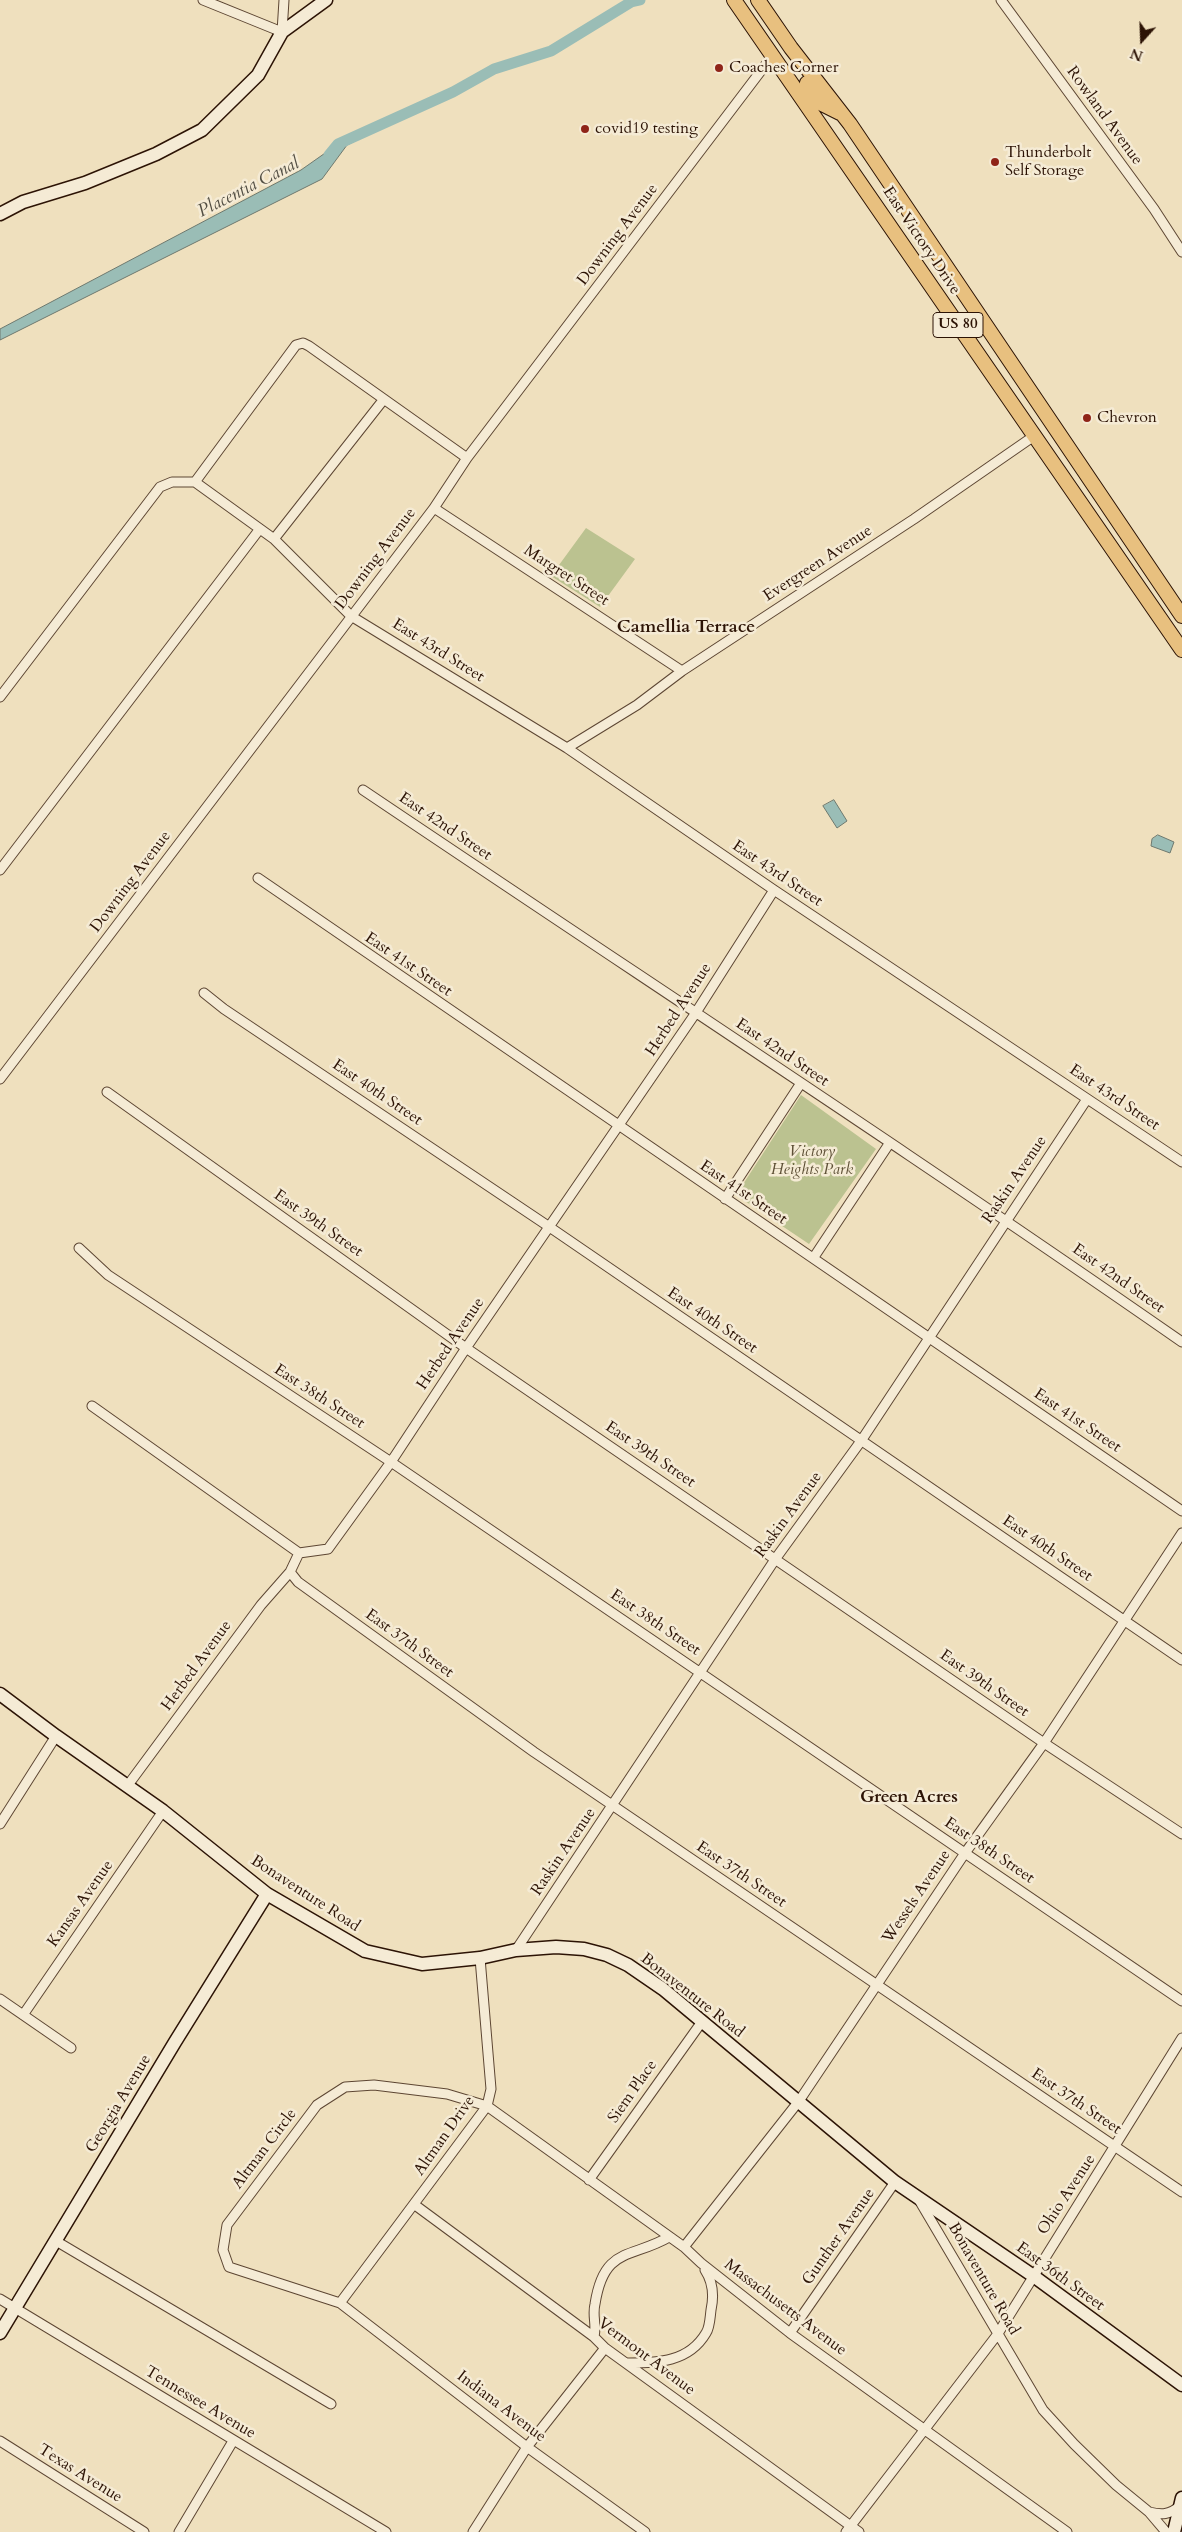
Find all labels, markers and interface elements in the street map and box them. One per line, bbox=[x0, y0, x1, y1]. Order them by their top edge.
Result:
north arrow bbox=[1117, 15, 1167, 65]
text: N bbox=[1128, 44, 1146, 66]
place label: Coaches Corner bbox=[729, 58, 839, 78]
marker: Coaches Corner bbox=[713, 62, 725, 74]
street label: Rowland Avenue bbox=[1062, 63, 1146, 169]
place label: covid19 testing bbox=[595, 119, 698, 139]
marker: covid19 testing bbox=[579, 123, 591, 135]
place label: Thunderbolt Self Storage bbox=[1005, 143, 1091, 181]
water label: Placentia Canal bbox=[195, 153, 303, 223]
marker: Thunderbolt Self Storage bbox=[989, 156, 1001, 168]
street label: Downing Avenue bbox=[574, 180, 662, 290]
street label: East Victory Drive bbox=[878, 183, 964, 299]
road number: US 80 bbox=[933, 312, 983, 338]
place label: Chevron bbox=[1097, 408, 1157, 428]
marker: Chevron bbox=[1081, 412, 1093, 424]
street label: Downing Avenue bbox=[332, 504, 420, 614]
street label: Evergreen Avenue bbox=[760, 522, 876, 606]
street label: Margret Street bbox=[520, 541, 612, 611]
street label: East 43rd Street bbox=[388, 615, 488, 687]
district label: Camellia Terrace bbox=[617, 617, 755, 639]
street label: East 42nd Street bbox=[395, 789, 495, 865]
street label: Downing Avenue bbox=[87, 827, 175, 937]
street label: East 43rd Street bbox=[728, 837, 826, 911]
street label: East 41st Street bbox=[361, 929, 455, 1001]
street label: Herbed Avenue bbox=[642, 960, 716, 1060]
street label: East 42nd Street bbox=[732, 1015, 832, 1091]
street label: East 40th Street bbox=[328, 1056, 426, 1130]
street label: East 43rd Street bbox=[1065, 1061, 1163, 1135]
street label: Raskin Avenue bbox=[979, 1132, 1051, 1228]
park label: Victory Heights Park bbox=[771, 1142, 853, 1180]
street label: East 41st Street bbox=[696, 1157, 790, 1229]
street label: East 39th Street bbox=[270, 1186, 366, 1262]
street label: East 42nd Street bbox=[1068, 1240, 1168, 1318]
street label: East 40th Street bbox=[663, 1284, 761, 1358]
street label: Herbed Avenue bbox=[413, 1294, 489, 1394]
street label: East 38th Street bbox=[270, 1360, 368, 1434]
street label: East 41st Street bbox=[1030, 1385, 1124, 1457]
street label: East 39th Street bbox=[601, 1418, 699, 1492]
street label: Raskin Avenue bbox=[751, 1468, 827, 1562]
street label: East 40th Street bbox=[998, 1512, 1096, 1586]
street label: East 38th Street bbox=[606, 1586, 704, 1660]
street label: East 37th Street bbox=[361, 1606, 457, 1682]
street label: Herbed Avenue bbox=[158, 1617, 236, 1715]
street label: East 39th Street bbox=[936, 1646, 1032, 1722]
district label: Green Acres bbox=[860, 1787, 958, 1809]
street label: Raskin Avenue bbox=[528, 1804, 600, 1900]
street label: East 38th Street bbox=[940, 1814, 1038, 1888]
street label: East 37th Street bbox=[692, 1838, 790, 1912]
street label: Wessels Avenue bbox=[879, 1847, 955, 1947]
street label: Bonaventure Road bbox=[247, 1852, 363, 1936]
street label: Kansas Avenue bbox=[44, 1857, 118, 1951]
street label: Bonaventure Road bbox=[636, 1950, 748, 2042]
street label: Georgia Avenue bbox=[82, 2051, 156, 2157]
street label: Siem Place bbox=[604, 2057, 662, 2127]
street label: East 37th Street bbox=[1027, 2065, 1125, 2139]
street label: Altman Drive bbox=[410, 2092, 480, 2180]
street label: Altman Circle bbox=[229, 2105, 301, 2193]
street label: Ohio Avenue bbox=[1034, 2151, 1100, 2239]
street label: Gunther Avenue bbox=[799, 2185, 879, 2289]
street label: Bonaventure Road bbox=[943, 2219, 1023, 2339]
street label: East 36th Street bbox=[1012, 2239, 1108, 2315]
street label: Massachusetts Avenue bbox=[720, 2256, 850, 2360]
street label: Vermont Avenue bbox=[593, 2314, 699, 2400]
street label: Tennessee Avenue bbox=[141, 2362, 259, 2444]
street label: Indiana Avenue bbox=[453, 2367, 549, 2447]
street label: Texas Avenue bbox=[34, 2441, 126, 2507]

